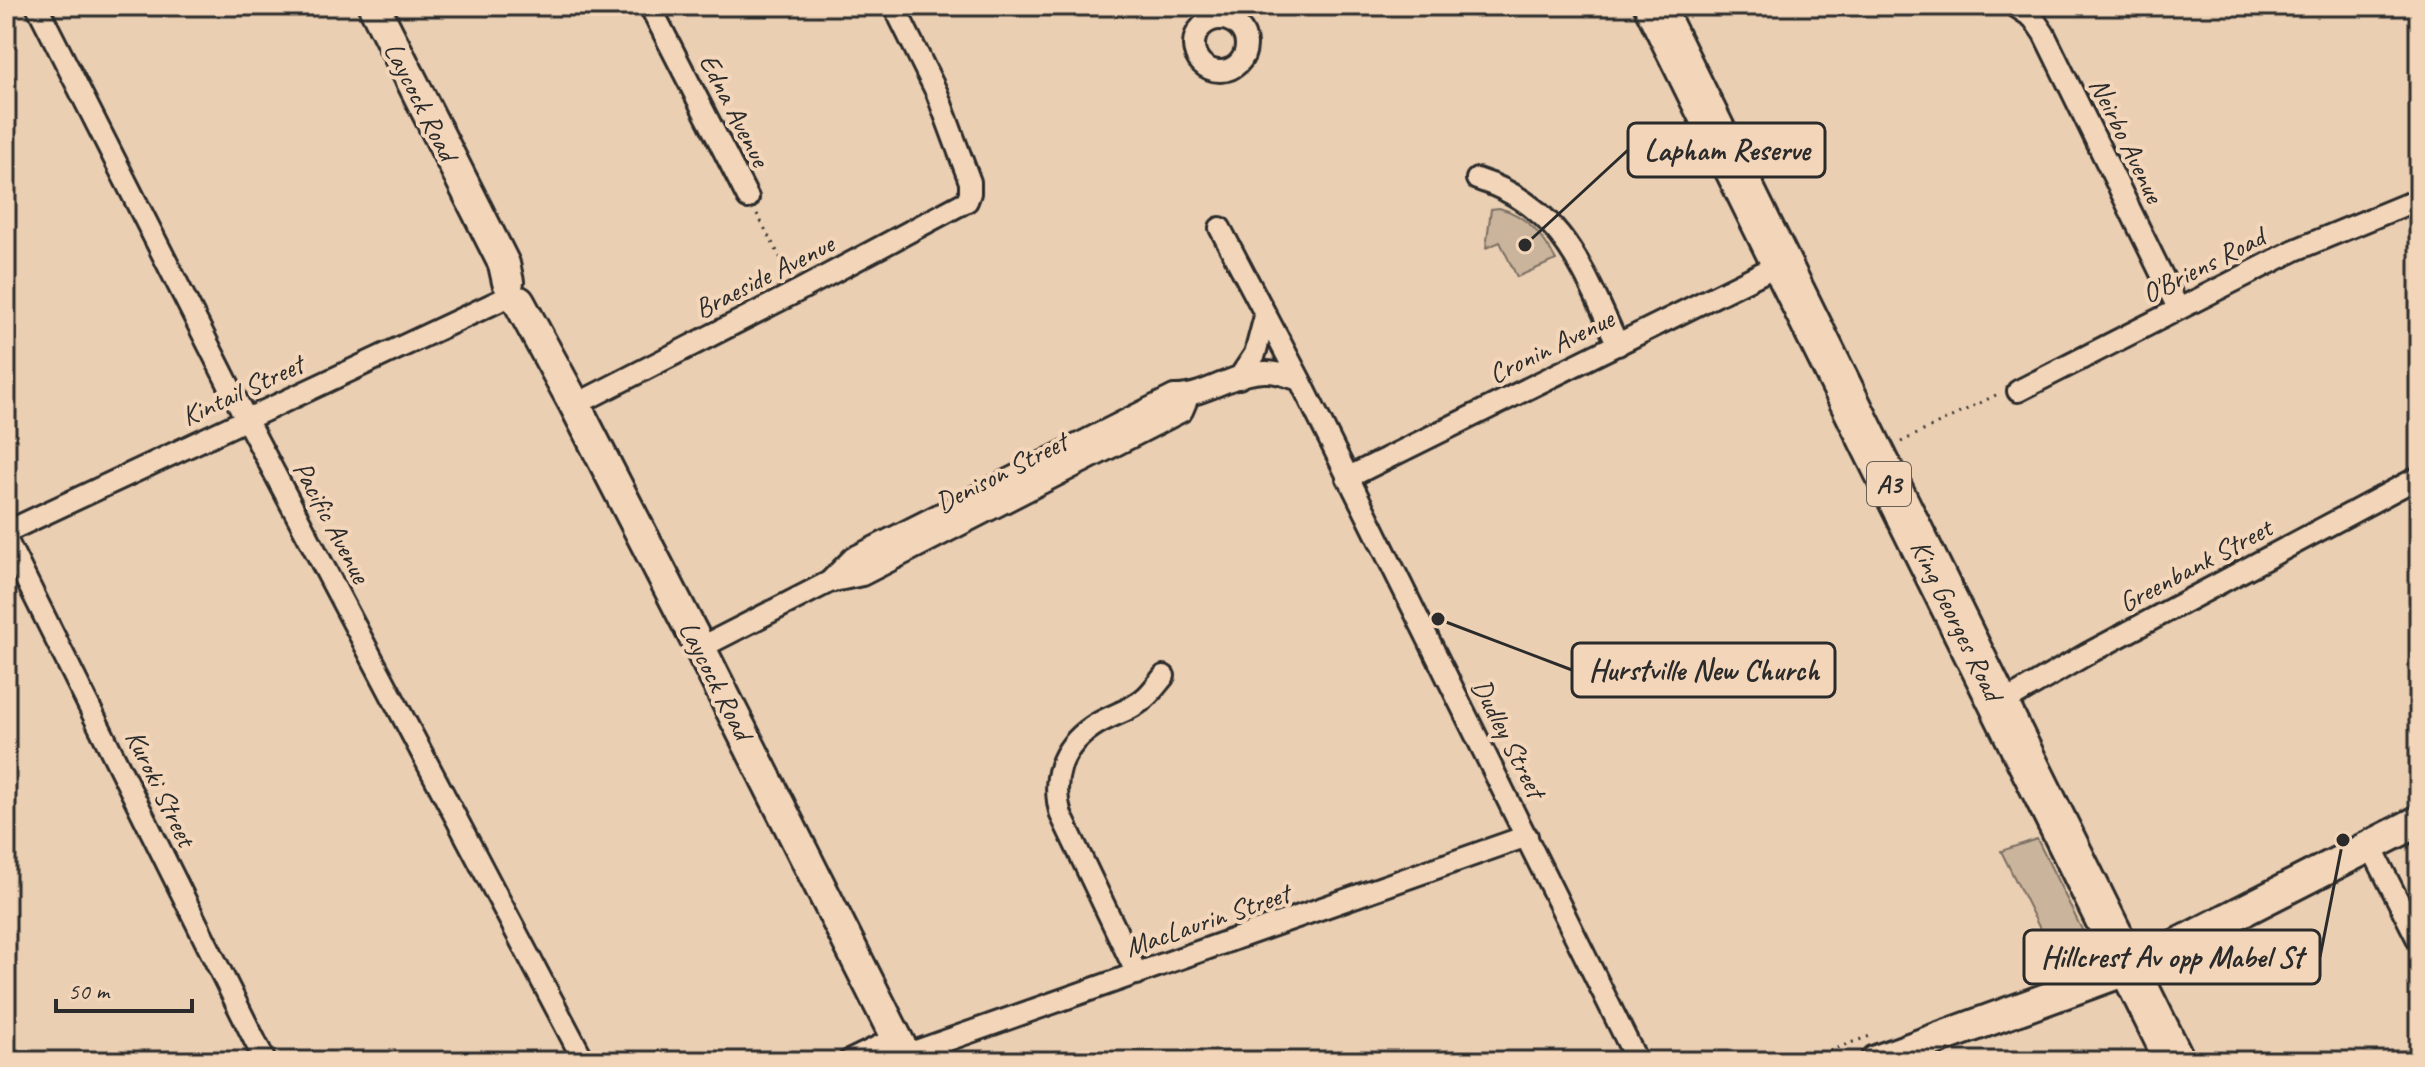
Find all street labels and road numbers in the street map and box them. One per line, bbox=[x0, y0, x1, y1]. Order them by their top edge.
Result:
street label: Laycock Road bbox=[376, 36, 468, 170]
street label: Edna Avenue bbox=[692, 48, 779, 174]
street label: Neirbo Avenue bbox=[2082, 72, 2173, 210]
street label: O'Briens Road bbox=[2136, 217, 2274, 311]
street label: Braeside Avenue bbox=[688, 225, 841, 326]
street label: Cronin Avenue bbox=[1483, 300, 1621, 391]
street label: Kintail Street bbox=[176, 345, 312, 433]
street label: Denison Street bbox=[929, 422, 1076, 520]
street label: Pacific Avenue bbox=[285, 455, 380, 591]
road number: A3 bbox=[1867, 462, 1911, 506]
street label: Greenbank Street bbox=[2113, 509, 2280, 620]
street label: King Georges Road bbox=[1903, 534, 2013, 710]
street label: Laycock Road bbox=[671, 615, 763, 749]
street label: Dudley Street bbox=[1464, 673, 1555, 807]
street label: Kuroki Street bbox=[118, 724, 205, 854]
street label: MacLaurin Street bbox=[1120, 874, 1297, 964]

